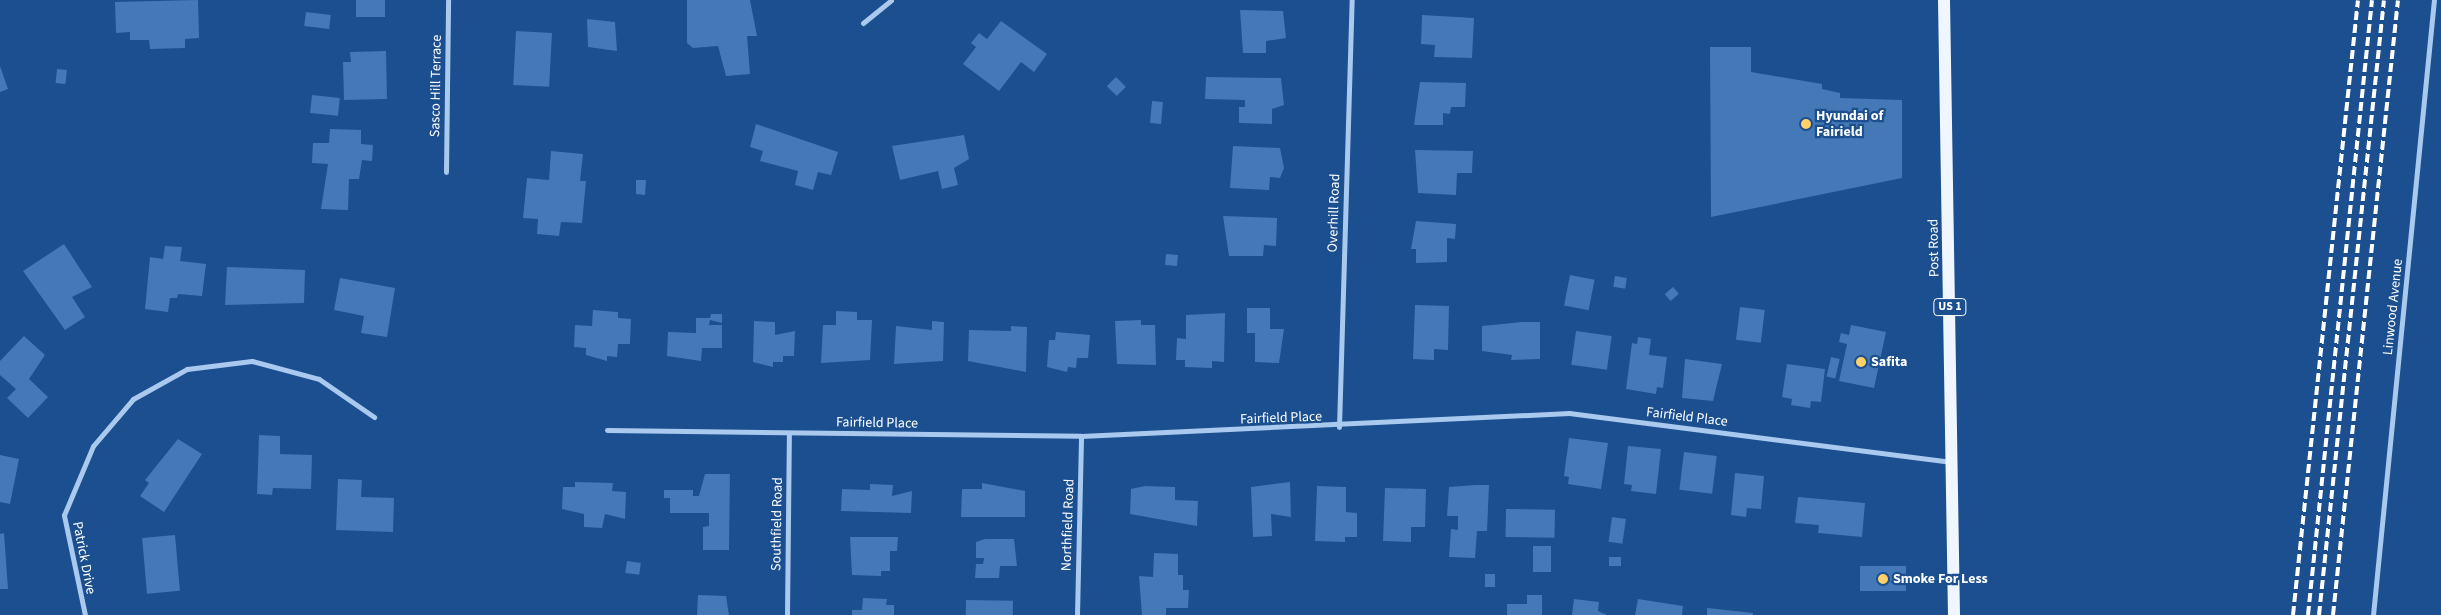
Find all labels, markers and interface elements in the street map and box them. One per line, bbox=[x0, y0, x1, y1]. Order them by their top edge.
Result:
street label: Sasco Hill Terrace bbox=[427, 35, 445, 137]
place label: Hyundai of Fairield bbox=[1816, 108, 1883, 140]
marker: Hyundai of Fairield bbox=[1800, 118, 1812, 130]
street label: Overhill Road bbox=[1324, 173, 1344, 253]
street label: Post Road bbox=[1925, 219, 1943, 277]
street label: Linwood Avenue bbox=[2380, 258, 2406, 356]
road number: US 1 bbox=[1932, 298, 1968, 316]
place label: Safita bbox=[1871, 354, 1907, 370]
marker: Safita bbox=[1855, 356, 1867, 368]
street label: Fairfield Place bbox=[1645, 404, 1729, 430]
street label: Fairfield Place bbox=[1240, 408, 1322, 428]
street label: Fairfield Place bbox=[836, 414, 918, 432]
street label: Southfield Road bbox=[768, 477, 786, 571]
street label: Northfield Road bbox=[1058, 478, 1078, 572]
street label: Patrick Drive bbox=[69, 520, 99, 596]
place label: Smoke For Less bbox=[1893, 571, 1988, 587]
marker: Smoke For Less bbox=[1877, 573, 1889, 585]

